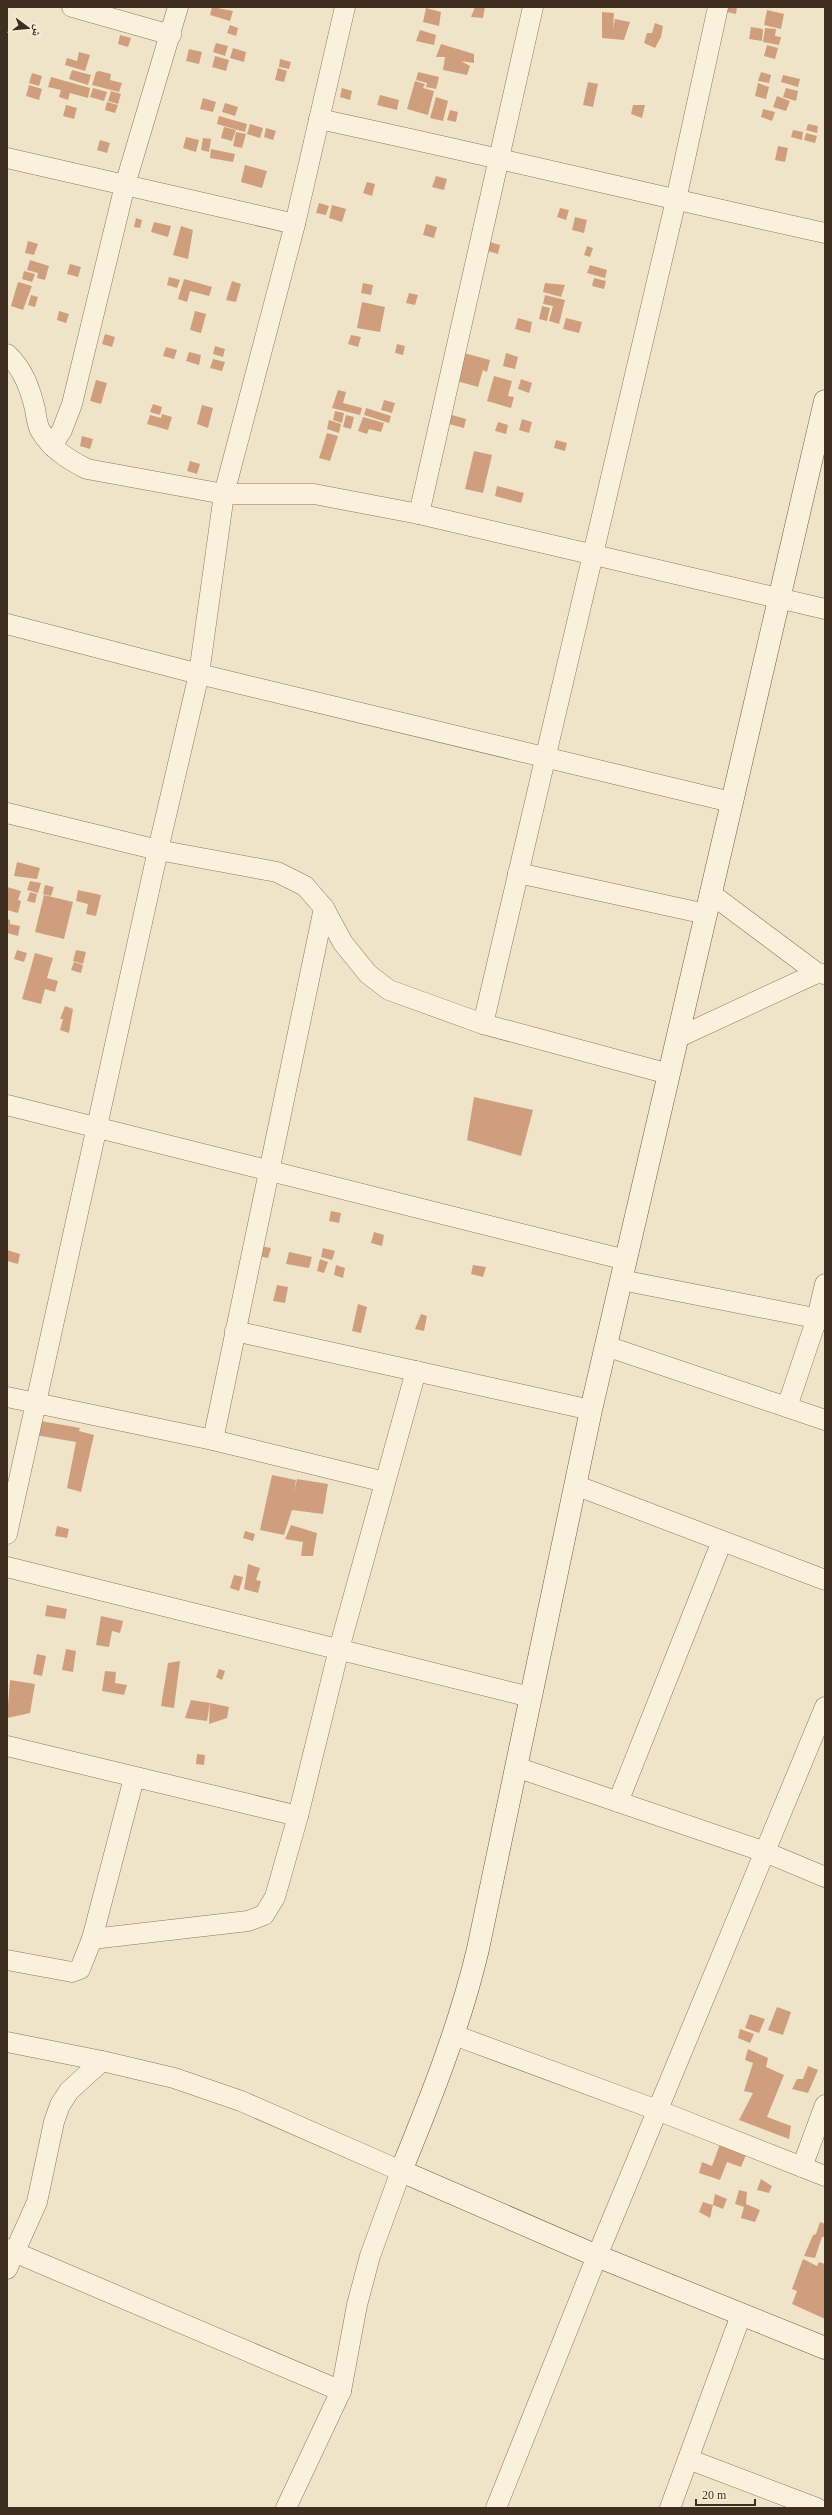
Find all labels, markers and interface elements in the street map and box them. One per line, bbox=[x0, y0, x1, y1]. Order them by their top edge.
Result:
north arrow bbox=[8, 8, 48, 48]
text: ش bbox=[28, 23, 45, 38]
scale bar bbox=[696, 2481, 755, 2507]
text: 20 m bbox=[702, 2488, 727, 2502]

